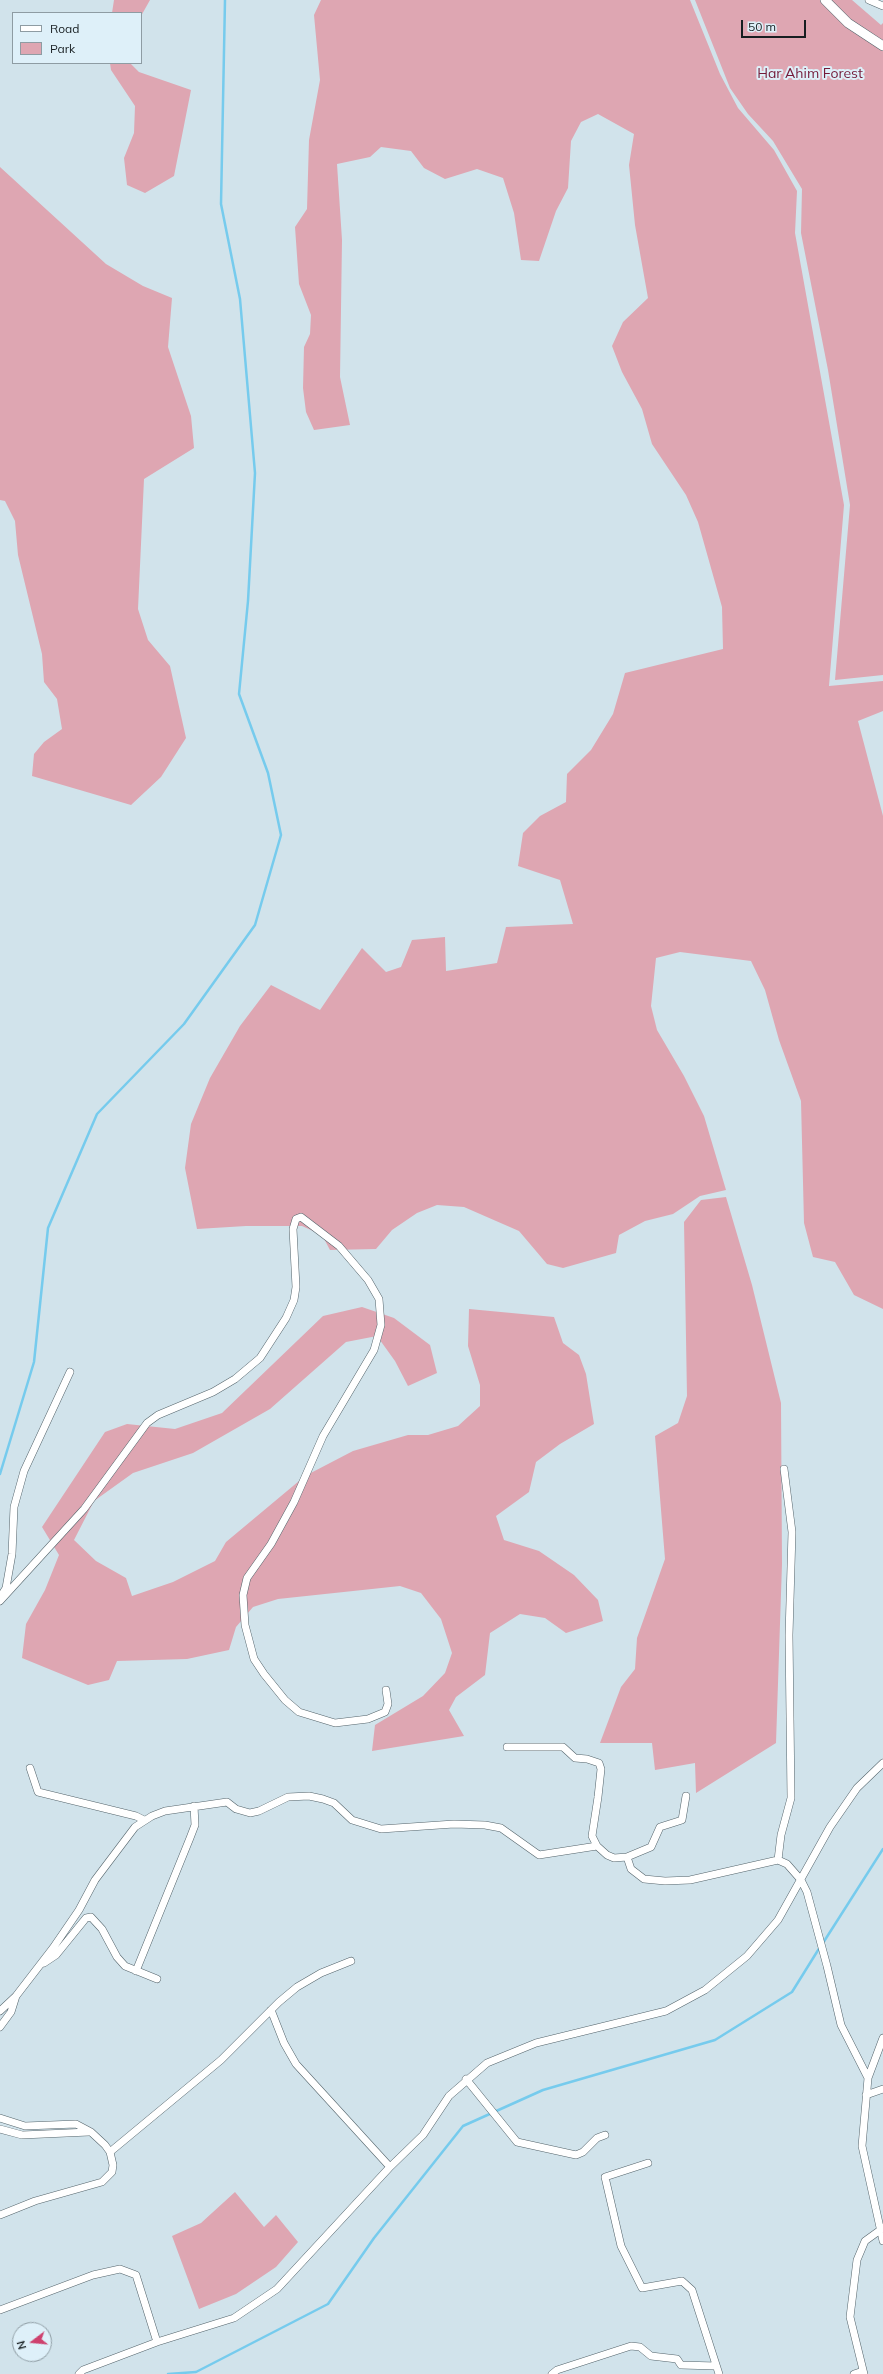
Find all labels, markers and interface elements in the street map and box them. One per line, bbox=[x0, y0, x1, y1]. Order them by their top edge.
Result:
legend bbox=[12, 12, 142, 64]
scale bar bbox=[743, 12, 808, 38]
text: 50 m bbox=[748, 19, 776, 34]
text: Road bbox=[50, 21, 79, 36]
text: Park bbox=[50, 41, 75, 56]
park label: Har Ahim Forest bbox=[757, 66, 863, 82]
north arrow bbox=[12, 2322, 52, 2362]
text: N bbox=[14, 2339, 29, 2351]

